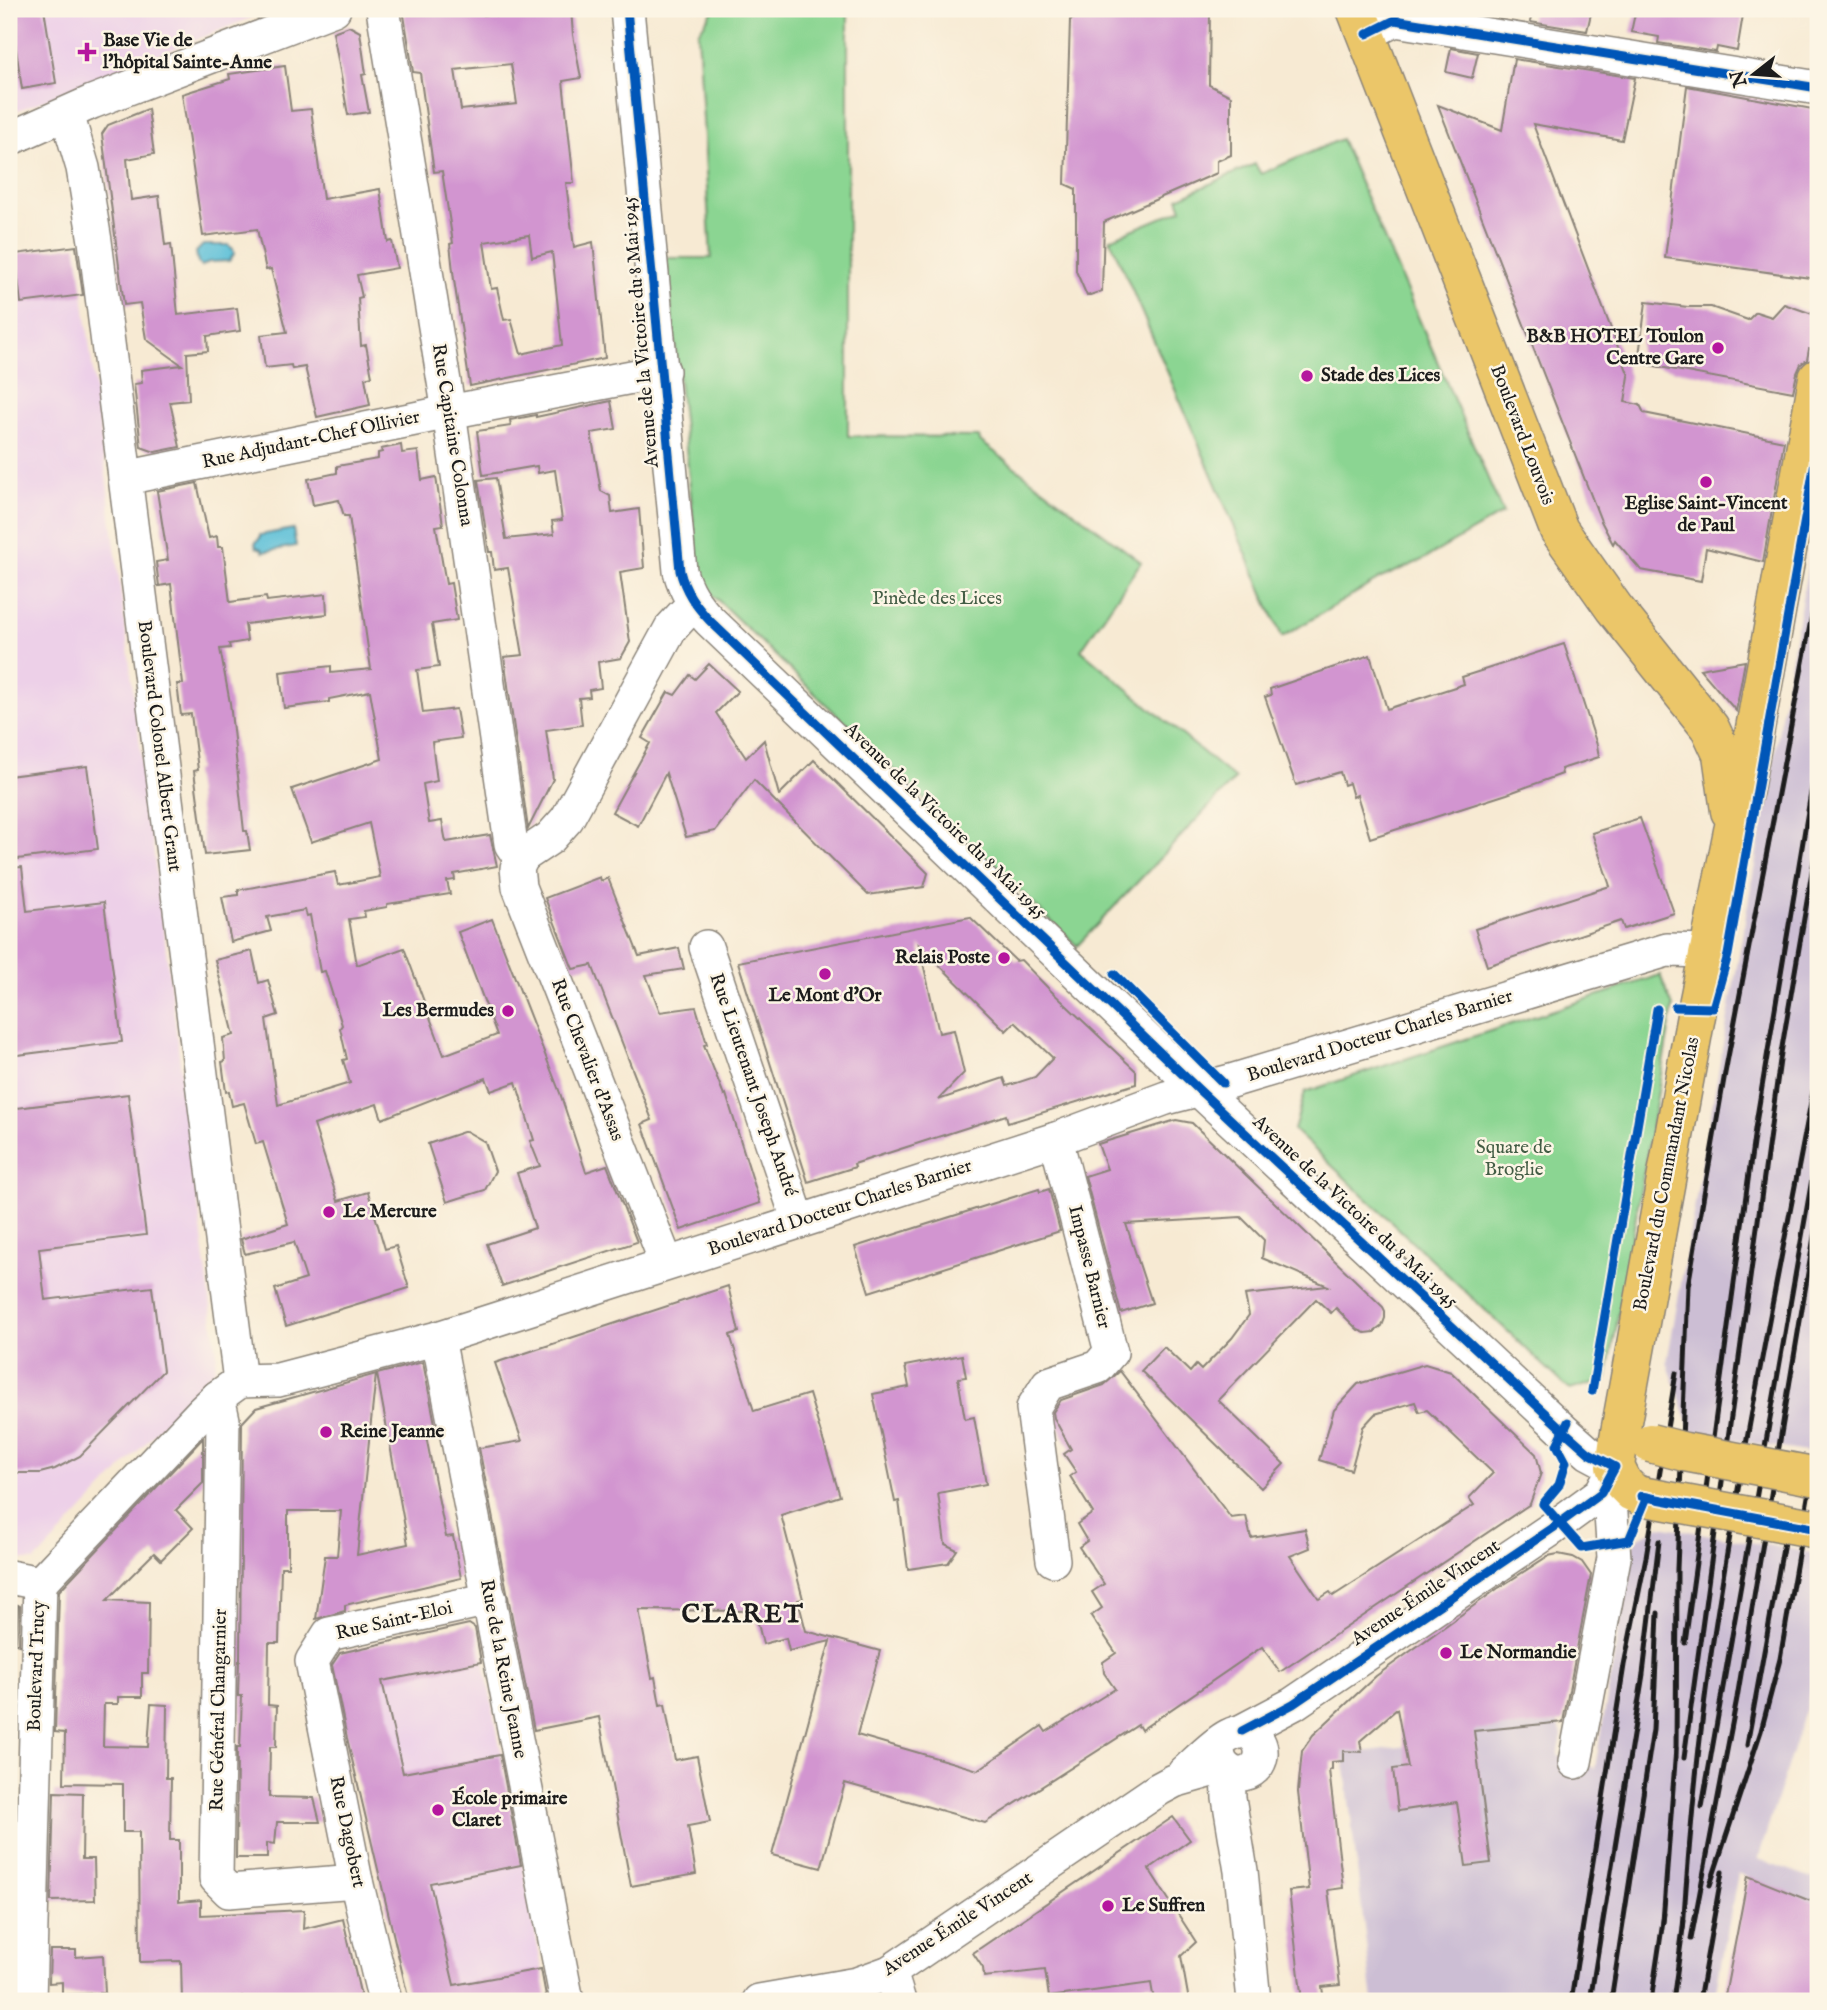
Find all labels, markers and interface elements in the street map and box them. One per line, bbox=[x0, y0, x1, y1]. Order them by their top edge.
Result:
place label: Base Vie de l'hôpital Sainte-Anne bbox=[102, 29, 272, 75]
north arrow bbox=[1718, 38, 1788, 108]
marker: Base Vie de l'hôpital Sainte-Anne bbox=[77, 42, 97, 62]
text: N bbox=[1726, 66, 1754, 91]
street label: Avenue de la Victoire du 8 Mai 1945 bbox=[617, 195, 665, 470]
place label: B&B HOTEL Toulon Centre Gare bbox=[1526, 325, 1704, 371]
marker: B&B HOTEL Toulon Centre Gare bbox=[1710, 340, 1726, 356]
street label: Rue Capitaine Colonna bbox=[426, 342, 478, 529]
street label: Boulevard Louvois bbox=[1484, 362, 1560, 508]
place label: Stade des Lices bbox=[1321, 364, 1441, 388]
marker: Stade des Lices bbox=[1299, 368, 1315, 384]
street label: Rue Adjudant-Chef Ollivier bbox=[200, 405, 422, 475]
marker: Eglise Saint-Vincent de Paul bbox=[1698, 474, 1714, 490]
place label: Eglise Saint-Vincent de Paul bbox=[1625, 492, 1788, 538]
park label: Pinède des Lices bbox=[872, 587, 1002, 611]
street label: Boulevard Colonel Albert Grant bbox=[132, 619, 186, 873]
street label: Avenue de la Victoire du 8 Mai 1945 bbox=[838, 717, 1051, 924]
place label: Relais Poste bbox=[895, 946, 990, 970]
marker: Relais Poste bbox=[996, 950, 1012, 966]
marker: Le Mont d'Or bbox=[817, 966, 833, 982]
street label: Rue Lieutenant Joseph André bbox=[703, 970, 803, 1200]
street label: Rue Chevalier d'Assas bbox=[545, 976, 629, 1144]
place label: Le Mont d'Or bbox=[768, 984, 883, 1008]
street label: Boulevard Docteur Charles Barnier bbox=[1244, 984, 1516, 1088]
place label: Les Bermudes bbox=[383, 999, 494, 1023]
marker: Les Bermudes bbox=[500, 1003, 516, 1019]
street label: Boulevard du Commandant Nicolas bbox=[1629, 1035, 1705, 1313]
street label: Avenue de la Victoire du 8 Mai 1945 bbox=[1247, 1110, 1463, 1314]
park label: Square de Broglie bbox=[1476, 1136, 1552, 1182]
street label: Boulevard Docteur Charles Barnier bbox=[705, 1154, 975, 1262]
place label: Le Mercure bbox=[343, 1200, 437, 1224]
street label: Impasse Barnier bbox=[1062, 1203, 1116, 1331]
marker: Le Mercure bbox=[321, 1204, 337, 1220]
place label: Reine Jeanne bbox=[340, 1420, 445, 1444]
marker: Reine Jeanne bbox=[318, 1424, 334, 1440]
street label: Avenue Émile Vincent bbox=[1346, 1533, 1505, 1652]
street label: Rue de la Reine Jeanne bbox=[474, 1577, 532, 1761]
street label: Rue Saint-Eloi bbox=[333, 1596, 455, 1646]
district label: CLARET bbox=[681, 1598, 805, 1631]
street label: Boulevard Trucy bbox=[23, 1599, 51, 1732]
street label: Rue Général Changarnier bbox=[205, 1608, 233, 1812]
place label: Le Normandie bbox=[1460, 1641, 1577, 1665]
marker: Le Normandie bbox=[1438, 1645, 1454, 1661]
street label: Rue Dagobert bbox=[323, 1774, 371, 1890]
place label: École primaire Claret bbox=[452, 1786, 568, 1833]
marker: École primaire Claret bbox=[430, 1802, 446, 1818]
street label: Avenue Émile Vincent bbox=[877, 1865, 1038, 1982]
place label: Le Suffren bbox=[1122, 1894, 1205, 1918]
marker: Le Suffren bbox=[1100, 1898, 1116, 1914]

